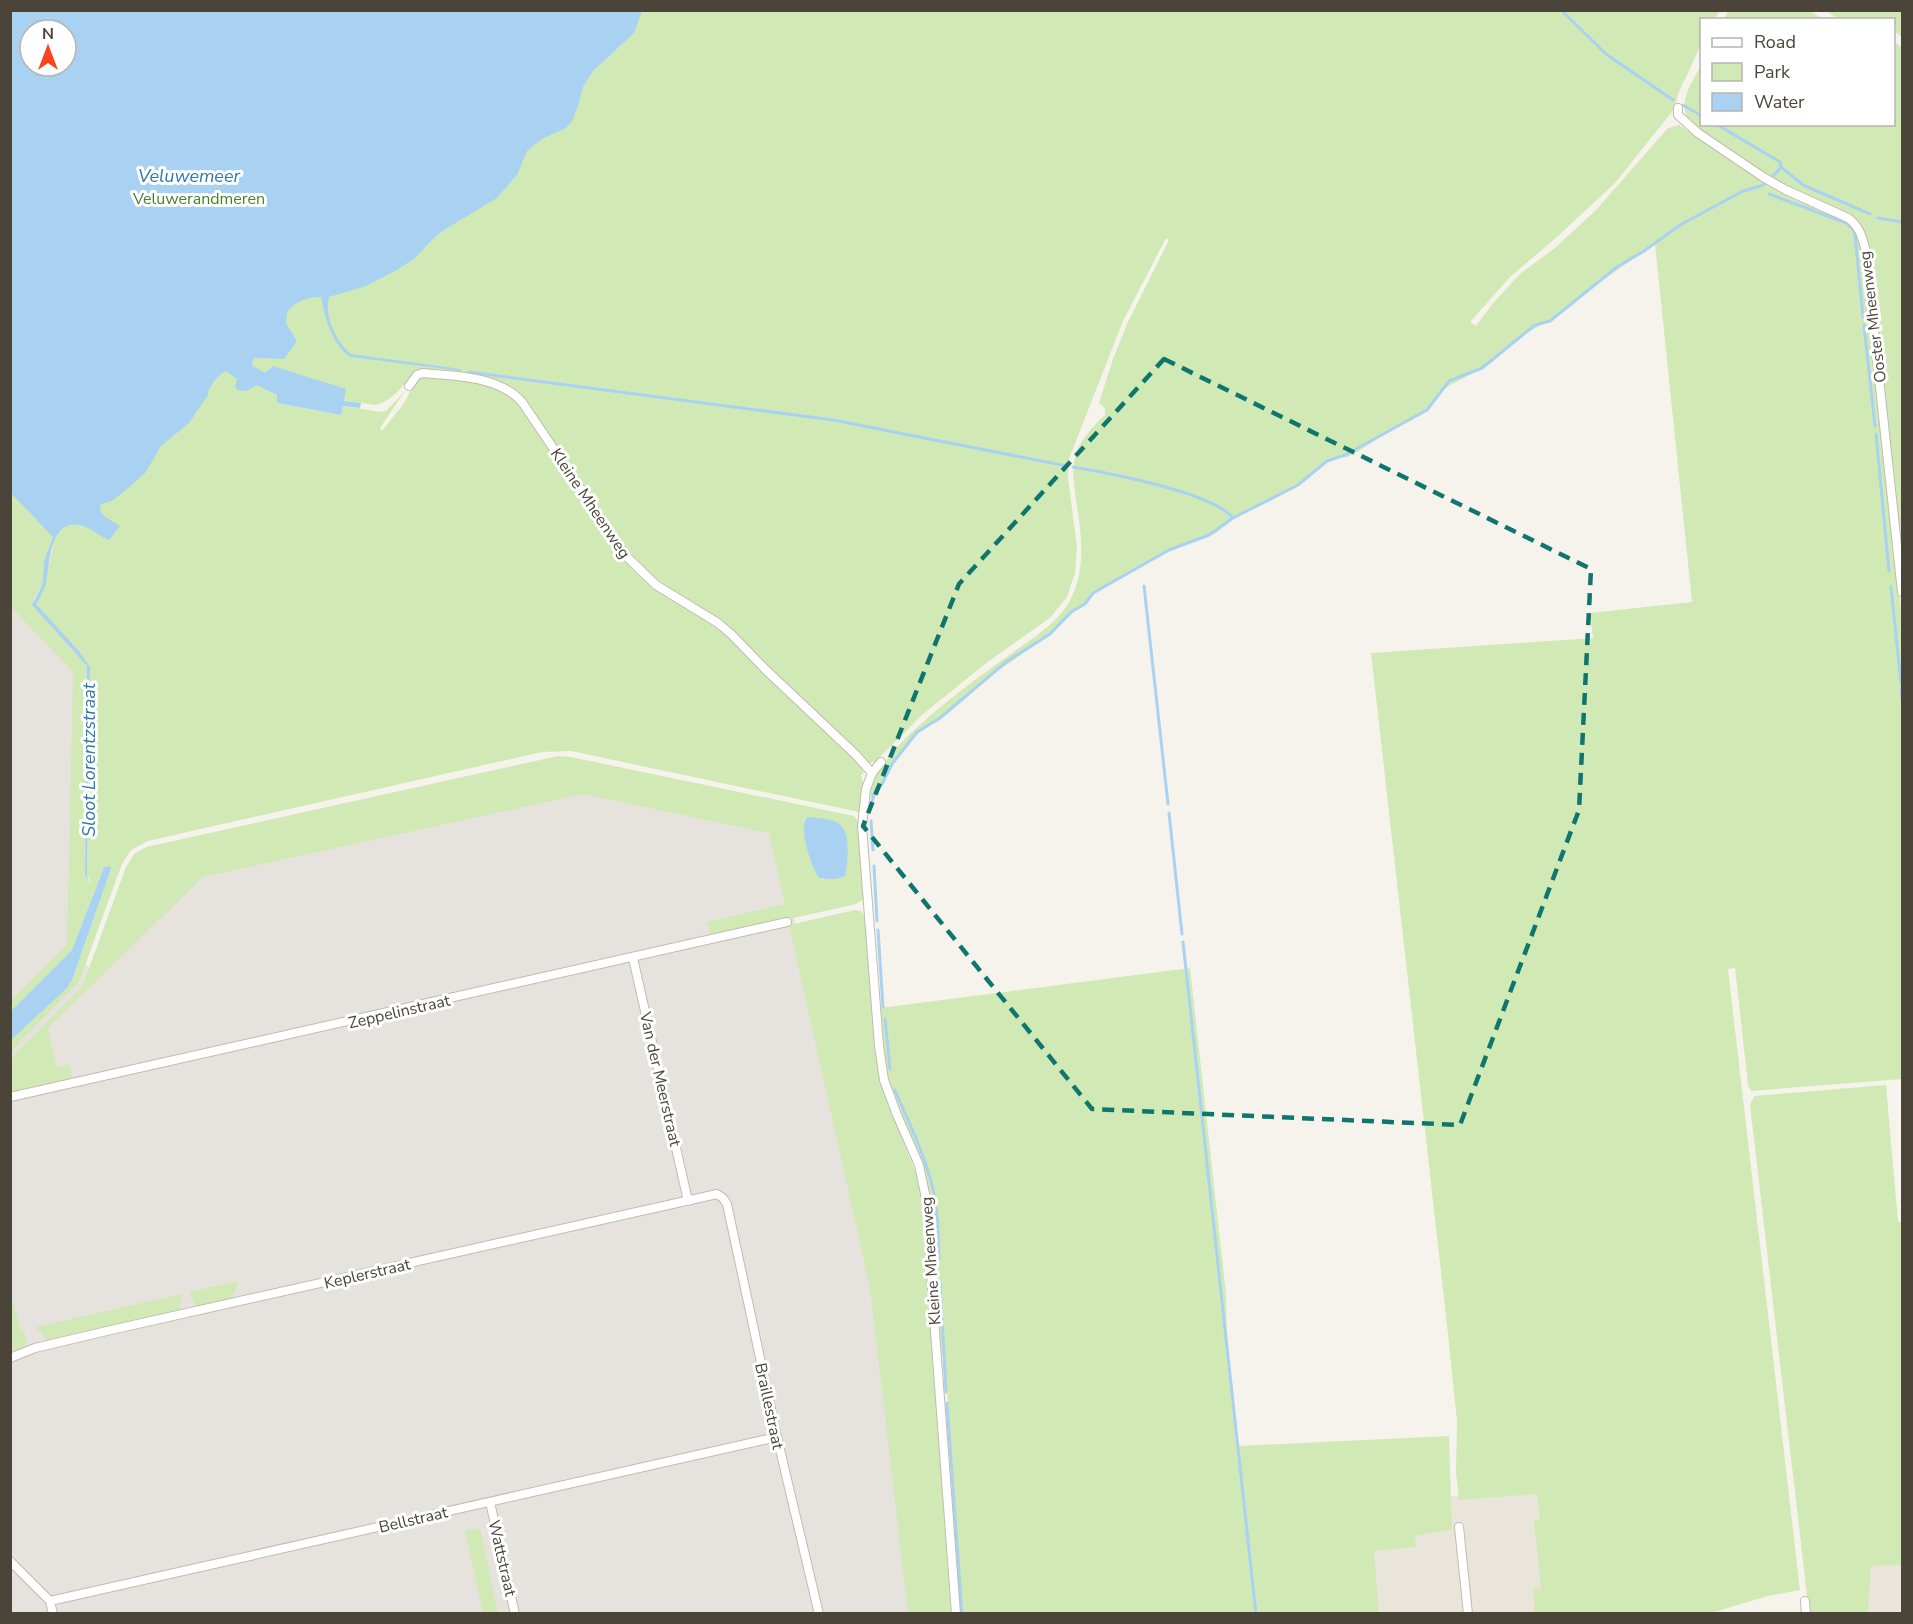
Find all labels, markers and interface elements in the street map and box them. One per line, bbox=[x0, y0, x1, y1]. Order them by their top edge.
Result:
north arrow bbox=[18, 18, 78, 78]
legend bbox=[1700, 18, 1895, 126]
text: N bbox=[42, 23, 54, 45]
text: Road bbox=[1754, 30, 1796, 54]
text: Park bbox=[1754, 60, 1791, 84]
text: Water bbox=[1754, 90, 1805, 114]
water label: Veluwemeer bbox=[138, 164, 241, 188]
park label: Veluwerandmeren bbox=[132, 188, 265, 210]
street label: Ooster Mheenweg bbox=[1854, 250, 1892, 384]
street label: Kleine Mheenweg bbox=[545, 444, 635, 563]
water label: Sloot Lorentzstraat bbox=[77, 682, 101, 837]
street label: Zeppelinstraat bbox=[346, 989, 453, 1034]
street label: Van der Meerstraat bbox=[634, 1009, 686, 1149]
street label: Kleine Mheenweg bbox=[916, 1196, 946, 1326]
street label: Keplerstraat bbox=[322, 1253, 413, 1295]
street label: Braillestraat bbox=[749, 1361, 789, 1452]
street label: Bellstraat bbox=[377, 1501, 450, 1539]
street label: Wattstraat bbox=[483, 1518, 522, 1599]

